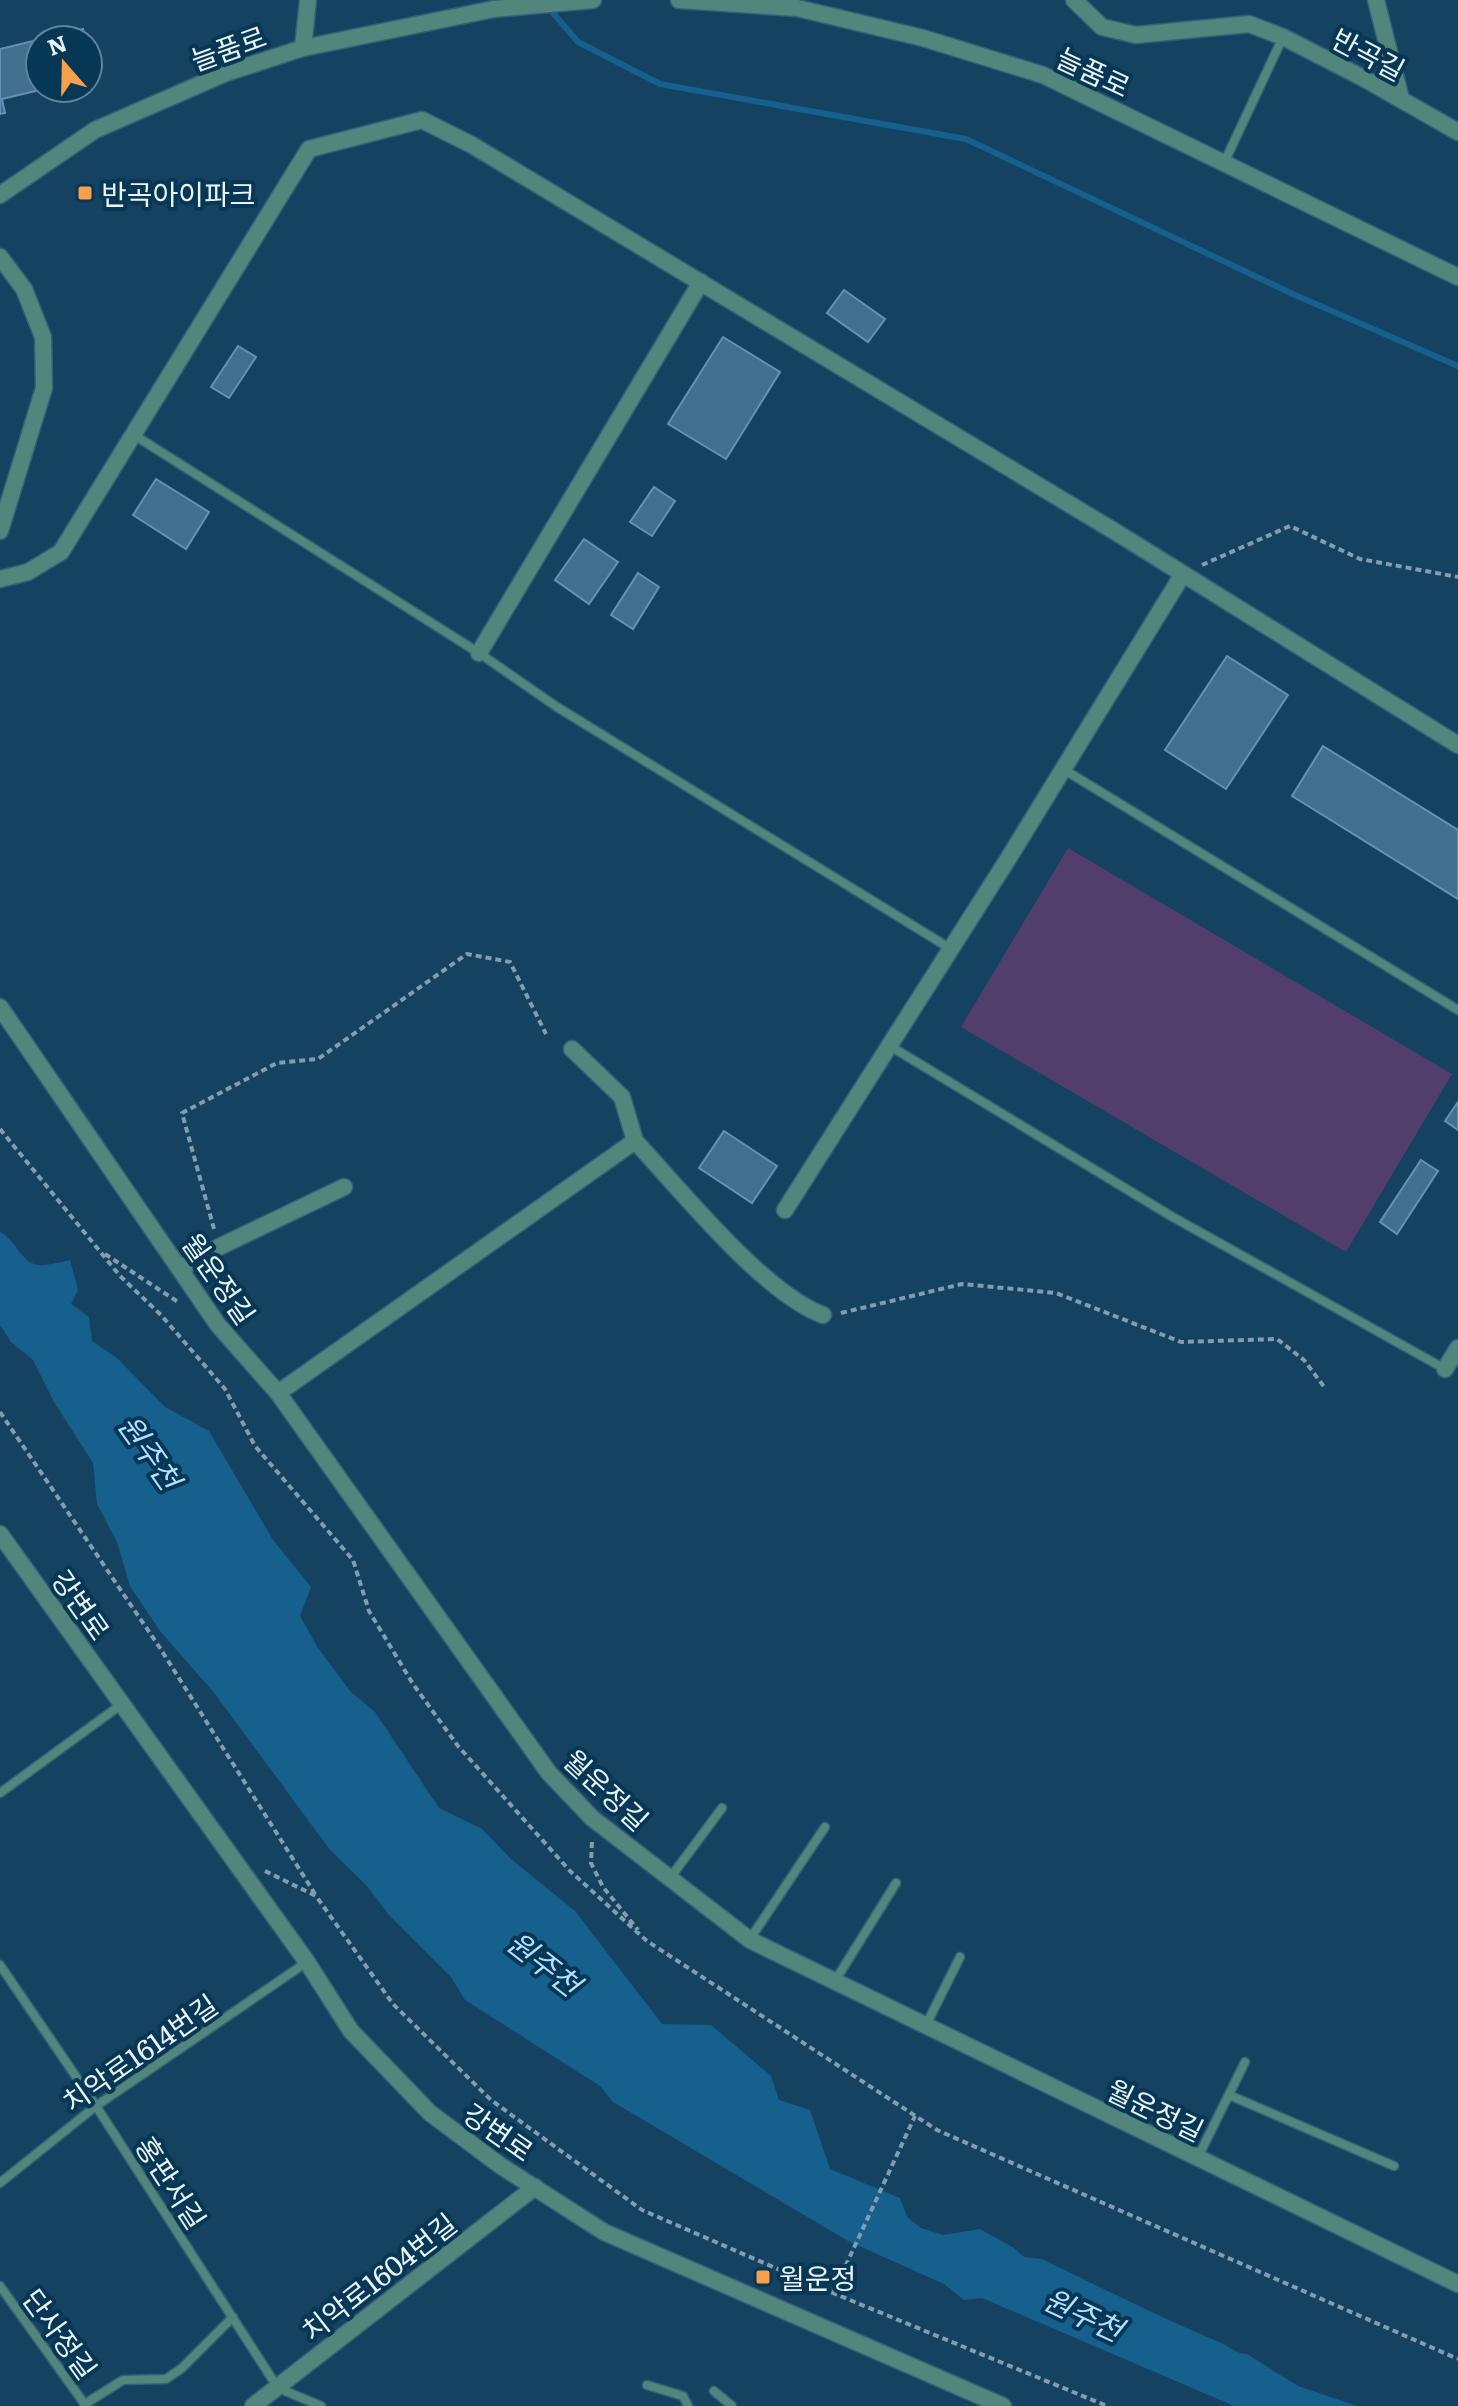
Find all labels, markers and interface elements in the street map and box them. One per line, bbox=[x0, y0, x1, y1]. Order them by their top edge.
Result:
street label: 늘품로 bbox=[185, 14, 271, 80]
street label: 반곡길 bbox=[1325, 16, 1413, 90]
north arrow bbox=[24, 24, 104, 104]
text: N bbox=[42, 25, 71, 62]
street label: 늘품로 bbox=[1050, 36, 1138, 106]
place label: 반곡아이파크 bbox=[101, 172, 256, 214]
marker: 반곡아이파크 bbox=[76, 184, 94, 202]
street label: 월운정길 bbox=[173, 1224, 267, 1332]
water label: 원주천 bbox=[109, 1404, 195, 1500]
street label: 강변로 bbox=[43, 1560, 121, 1648]
street label: 월운정길 bbox=[555, 1739, 659, 1839]
water label: 원주천 bbox=[499, 1919, 594, 2007]
street label: 치악로1614번길 bbox=[53, 1983, 225, 2121]
street label: 월운정길 bbox=[1100, 2068, 1212, 2150]
street label: 강변로 bbox=[455, 2092, 543, 2170]
street label: 홍판서길 bbox=[126, 2127, 218, 2237]
street label: 치악로1604번길 bbox=[291, 2202, 465, 2350]
place label: 월운정 bbox=[779, 2256, 856, 2298]
marker: 월운정 bbox=[754, 2268, 772, 2286]
water label: 원주천 bbox=[1037, 2276, 1134, 2352]
street label: 단사정길 bbox=[14, 2279, 108, 2387]

